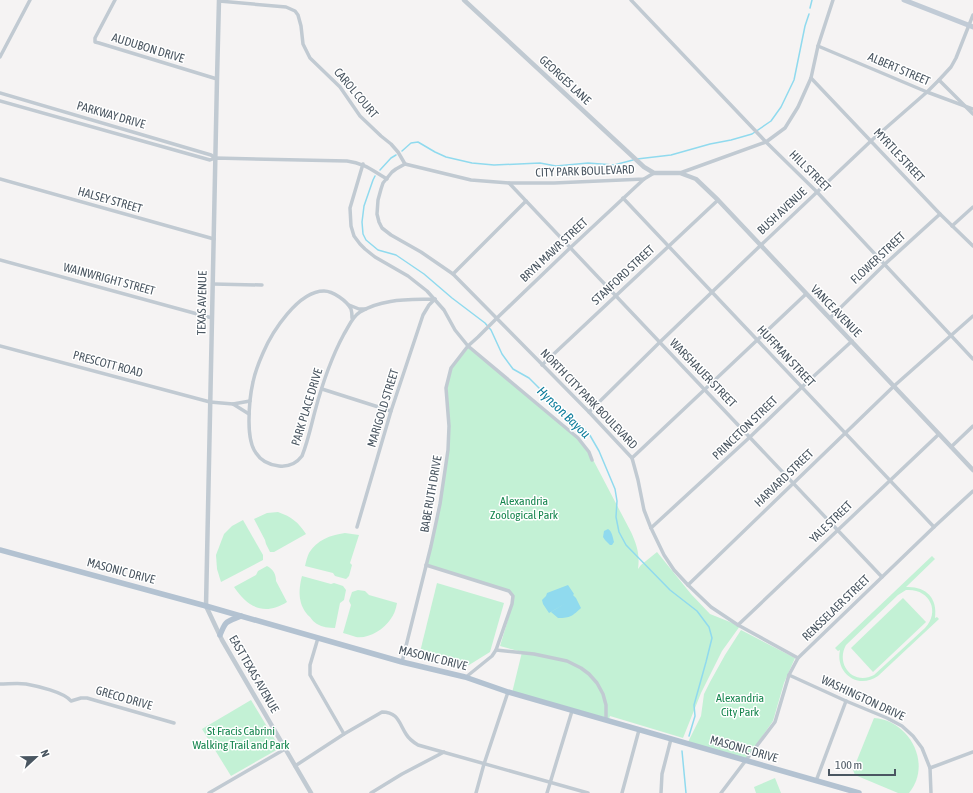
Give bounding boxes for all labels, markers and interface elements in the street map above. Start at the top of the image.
street label: AUDUBON DRIVE [110,30,186,66]
street label: ALBERT STREET [866,50,933,89]
street label: GEORGES LANE [536,53,594,107]
street label: CAROL COURT [331,65,381,121]
street label: PARKWAY DRIVE [75,99,147,131]
street label: MYRTLE STREET [871,125,928,185]
street label: HILL STREET [786,147,834,195]
street label: CITY PARK BOULEVARD [535,162,635,180]
street label: HALSEY STREET [76,184,145,216]
street label: BUSH AVENUE [754,185,810,237]
street label: BRYN MAWR STREET [517,215,591,285]
street label: FLOWER STREET [848,229,909,287]
street label: STANFORD STREET [589,242,658,308]
street label: WAINWRIGHT STREET [62,260,157,298]
street label: TEXAS AVENUE [194,271,210,335]
street label: VANCE AVENUE [808,282,864,340]
street label: HUFFMAN STREET [754,323,818,390]
street label: WARSHAUER STREET [667,336,740,411]
street label: NORTH CITY PARK BOULEVARD [538,346,641,452]
street label: PRESCOTT ROAD [72,348,145,380]
street label: MARIGOLD STREET [364,366,402,449]
street label: PARK PLACE DRIVE [289,367,325,447]
water label: Hynson Bayou [534,383,593,441]
street label: PRINCETON STREET [710,393,781,463]
street label: HARVARD STREET [752,446,817,510]
street label: BABE RUTH DRIVE [417,455,445,533]
park label: Alexandria Zoological Park [490,494,559,522]
street label: YALE STREET [807,498,856,546]
street label: MASONIC DRIVE [85,555,157,587]
street label: RENSSELAER STREET [799,572,873,644]
street label: EAST TEXAS AVENUE [226,633,282,715]
street label: MASONIC DRIVE [397,643,469,673]
street label: WASHINGTON DRIVE [819,673,907,723]
street label: GRECO DRIVE [94,683,154,713]
park label: Alexandria City Park [716,691,764,719]
park label: St Fracis Cabrini Walking Trail and Park [192,724,290,752]
street label: MASONIC DRIVE [708,733,780,765]
north arrow [16,737,56,777]
text: N [38,748,52,759]
scale bar [829,751,895,777]
text: 100 m [835,758,862,772]

